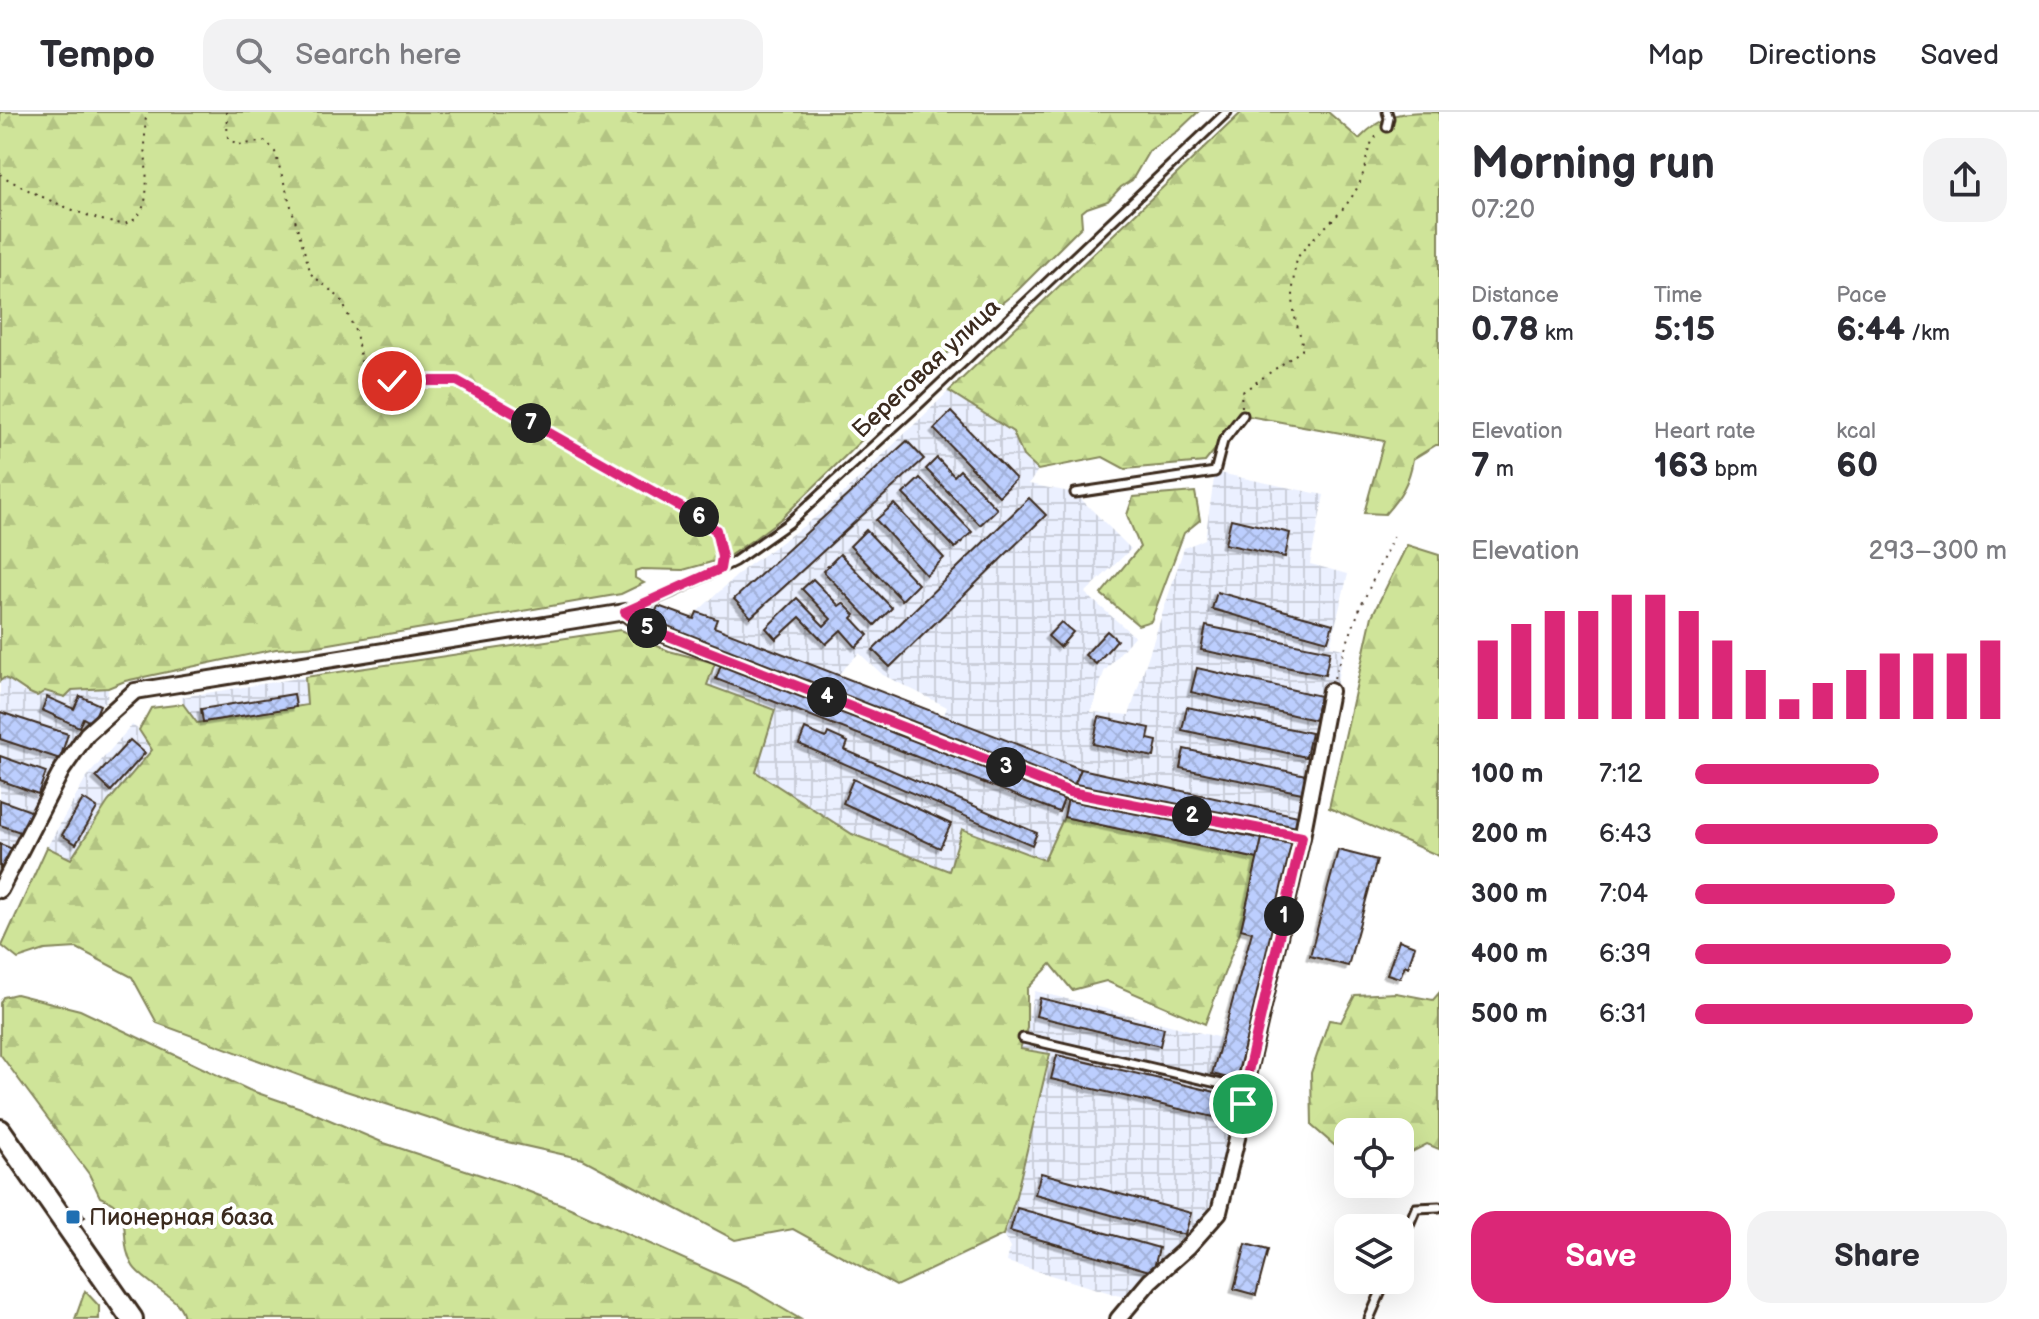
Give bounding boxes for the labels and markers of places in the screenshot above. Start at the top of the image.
pin [358,347,426,415]
pin: 7 [511,403,551,443]
pin: 6 [679,497,719,537]
pin: 5 [627,608,667,648]
pin: 4 [807,677,847,717]
pin: 3 [986,747,1026,787]
pin: 2 [1172,796,1212,836]
pin: 1 [1264,896,1304,936]
pin [1209,1070,1277,1138]
place label: Пионерная база [89,1203,274,1232]
marker: Пионерная база [64,1208,82,1226]

